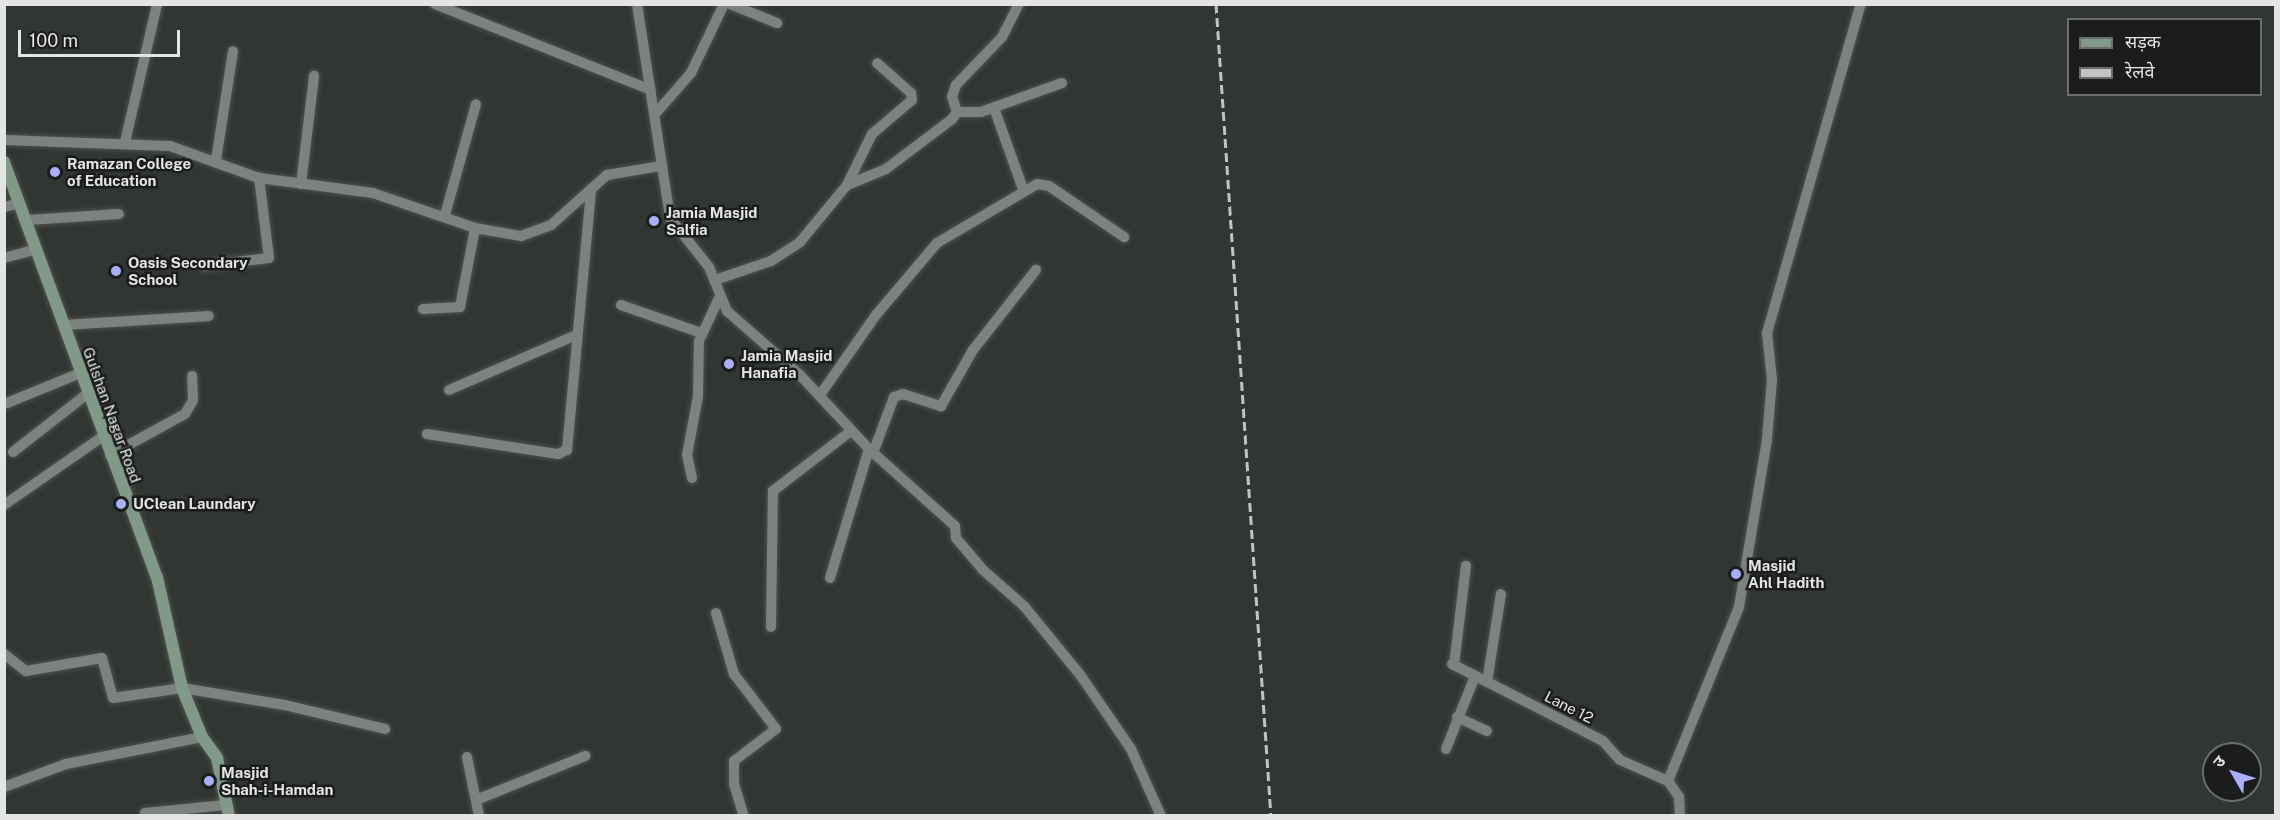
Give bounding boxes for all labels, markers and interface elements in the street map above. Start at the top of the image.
scale bar [21,18,183,56]
legend [2067,18,2262,96]
text: 100 m [29,30,78,51]
text: सड़क [2125,31,2161,52]
text: रेलवे [2125,61,2155,82]
place label: Ramazan College of Education [67,154,191,189]
marker: Ramazan College of Education [48,165,62,179]
place label: Jamia Masjid Salfia [666,203,757,238]
marker: Jamia Masjid Salfia [647,214,661,228]
place label: Oasis Secondary School [128,253,248,288]
marker: Oasis Secondary School [109,264,123,278]
street label: Gulshan Nagar Road [79,345,145,485]
place label: Jamia Masjid Hanafia [741,346,832,381]
marker: Jamia Masjid Hanafia [722,357,736,371]
place label: UClean Laundary [133,495,256,513]
marker: UClean Laundary [114,497,128,511]
place label: Masjid Ahl Hadith [1748,556,1824,591]
marker: Masjid Ahl Hadith [1729,567,1743,581]
street label: Lane 12 [1542,687,1596,727]
north arrow [2202,742,2262,802]
text: उ [2209,752,2230,771]
place label: Masjid Shah-i-Hamdan [221,763,333,798]
marker: Masjid Shah-i-Hamdan [202,774,216,788]

